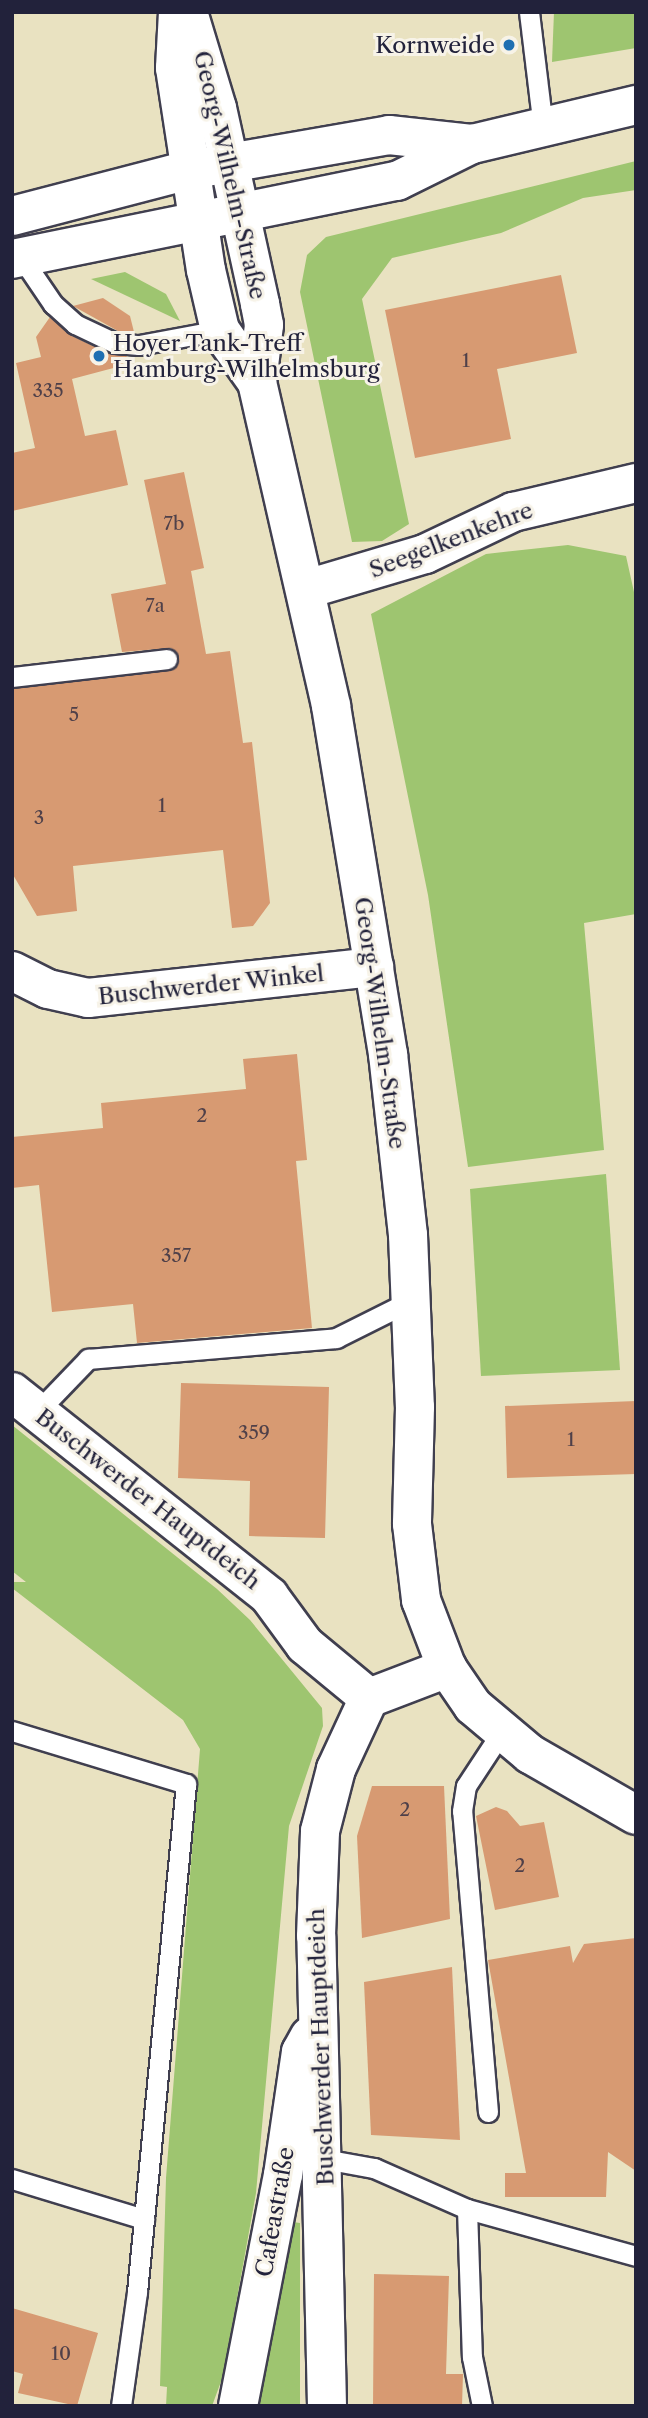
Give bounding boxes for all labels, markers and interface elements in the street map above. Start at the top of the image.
place label: Kornweide [375,31,495,59]
marker: Kornweide [501,37,517,53]
street label: Georg-Wilhelm-Straße [188,48,272,302]
place label: Hoyer Tank-Treff Hamburg-Wilhelmsburg [113,329,380,383]
marker: Hoyer Tank-Treff Hamburg-Wilhelmsburg [91,348,107,364]
house number: 1 [462,350,470,372]
house number: 335 [32,380,64,402]
street label: Seegelkenkehre [365,496,537,584]
house number: 7b [164,513,184,535]
house number: 7a [145,595,165,617]
house number: 5 [69,704,79,726]
house number: 1 [158,795,166,817]
house number: 3 [34,807,44,829]
street label: Georg-Wilhelm-Straße [349,895,411,1151]
street label: Buschwerder Winkel [96,959,326,1011]
house number: 2 [197,1105,207,1127]
house number: 357 [161,1245,191,1267]
street label: Buschwerder Hauptdeich [30,1403,266,1595]
house number: 359 [238,1422,270,1444]
house number: 1 [567,1429,575,1451]
house number: 2 [400,1799,410,1821]
house number: 2 [515,1855,525,1877]
street label: Buschwerder Hauptdeich [302,1908,340,2186]
street label: Cafeastraße [250,2145,300,2279]
house number: 10 [51,2343,71,2365]

